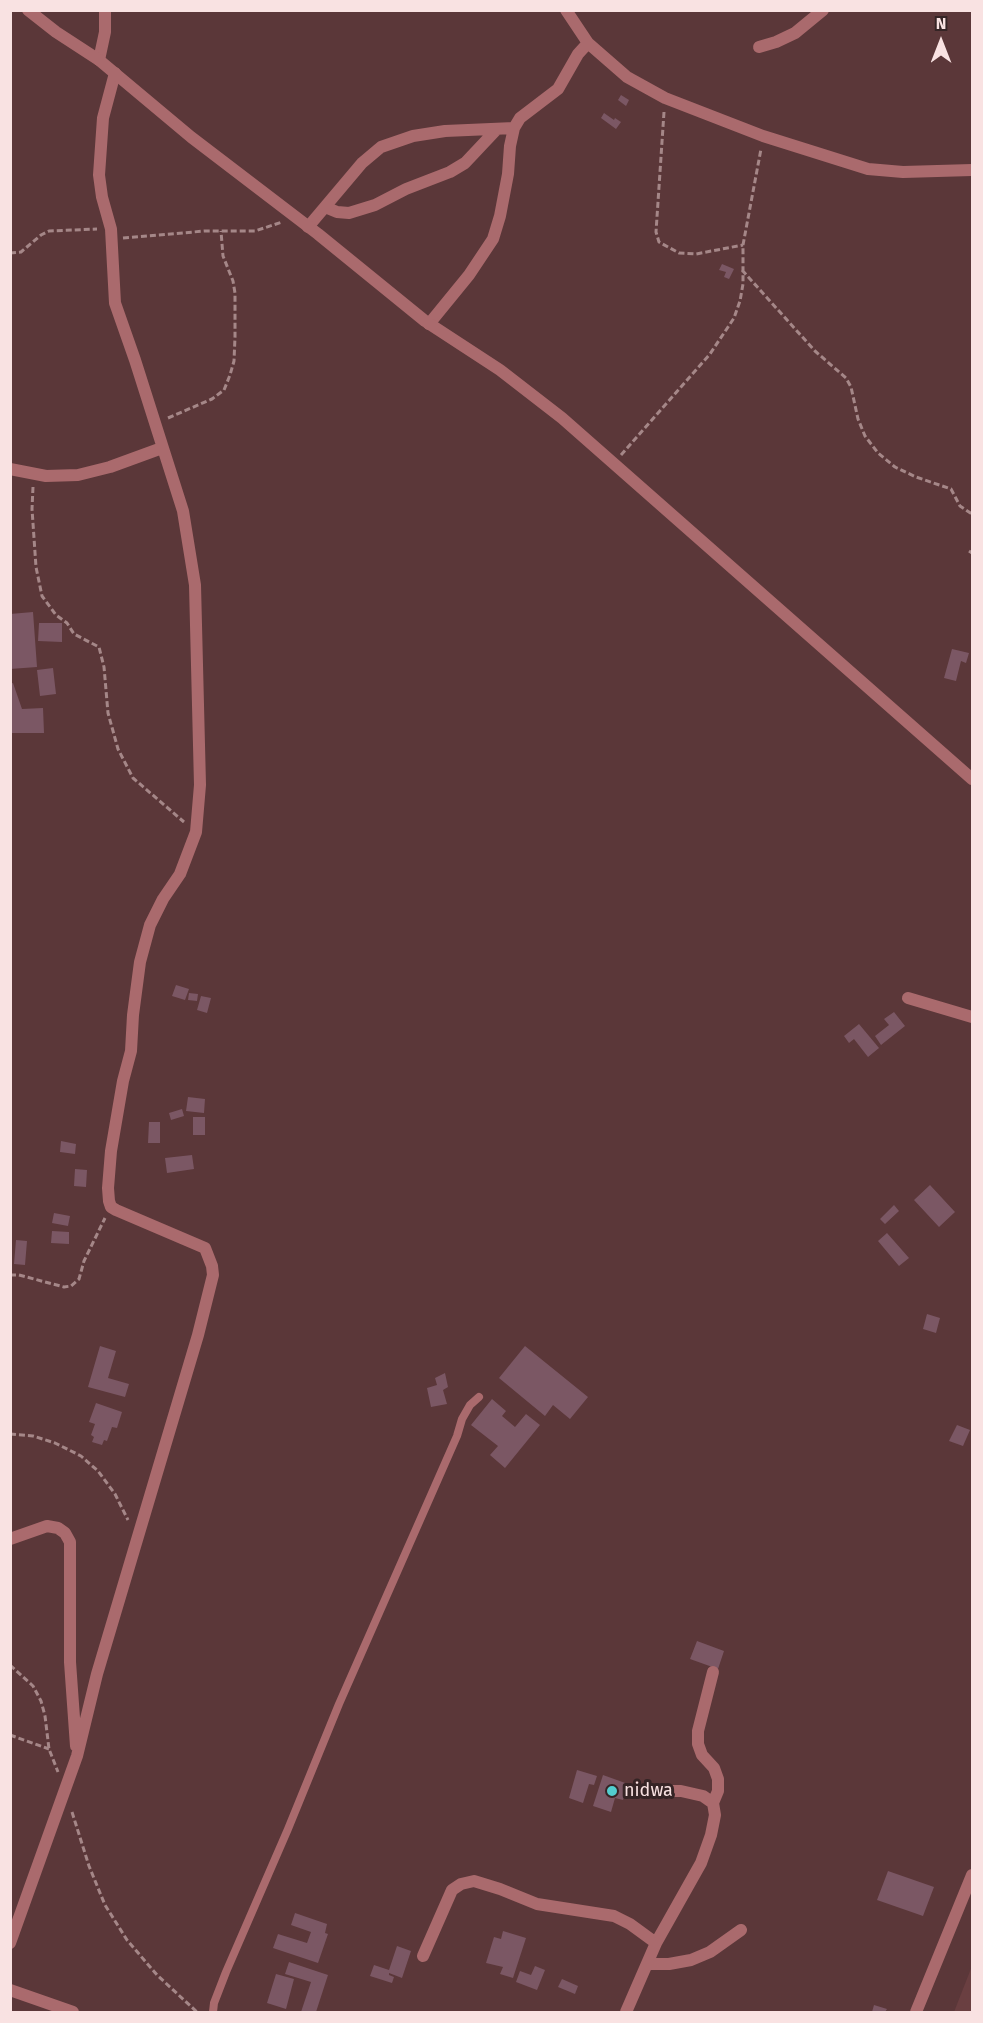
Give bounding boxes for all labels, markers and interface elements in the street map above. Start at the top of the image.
north arrow [911,12,971,72]
text: N [936,14,946,33]
place label: nidwa [624,1780,673,1802]
marker: nidwa [605,1784,619,1798]

